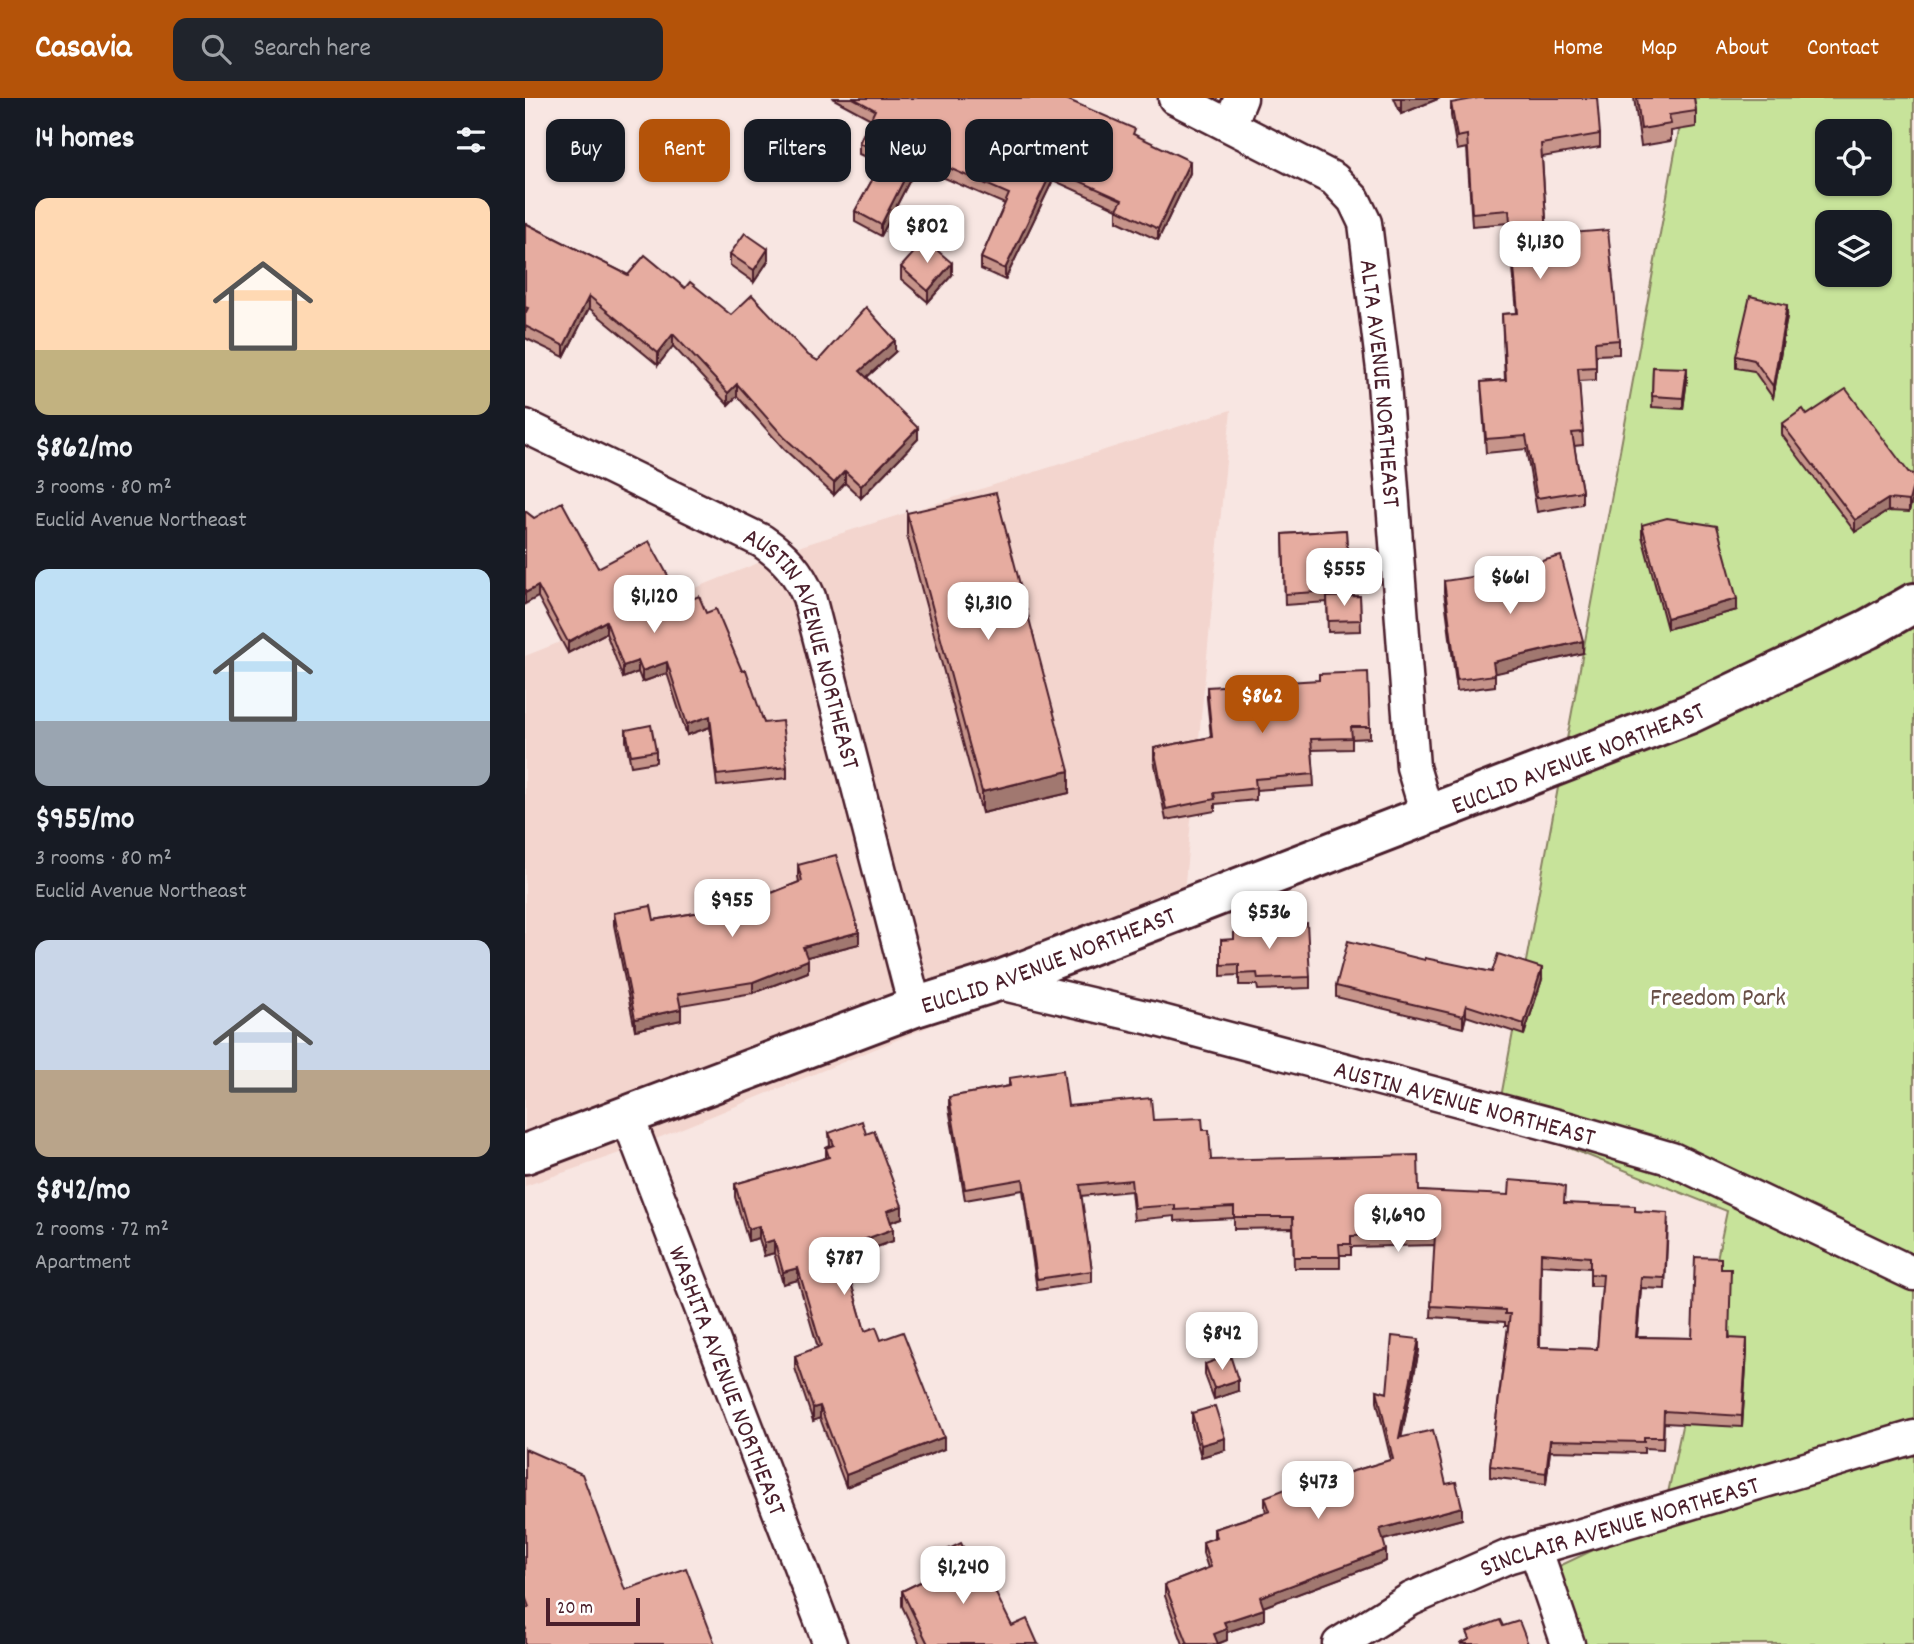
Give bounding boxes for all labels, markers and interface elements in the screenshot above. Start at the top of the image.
search box [173,18,663,81]
text: Casavia [35,26,131,73]
icon: search [197,30,235,68]
text: Search here [253,31,371,68]
text: Home [1553,32,1603,66]
text: Map [1641,32,1677,66]
text: About [1715,32,1769,66]
text: Contact [1807,32,1879,66]
text: 14 homes [35,119,134,162]
chip: Buy [546,119,625,182]
chip: Rent [639,119,730,182]
chip: Filters [744,119,851,182]
chip: New [865,119,951,182]
chip: Apartment [965,119,1113,182]
map controls [1815,119,1892,287]
button: locate [1815,119,1892,196]
icon: filters [452,121,490,159]
pin: $802 [886,206,968,265]
button: layers [1815,210,1892,287]
text: $802 [905,211,949,244]
pin: $1,130 [1483,222,1597,281]
text: $1,130 [1516,227,1564,260]
icon: home [200,243,326,369]
street label: ALTA AVENUE NORTHEAST [1348,257,1408,509]
text: $862/mo [35,429,133,472]
text: 3 rooms · 80 m² [35,472,172,505]
text: Euclid Avenue Northeast [35,505,247,538]
street label: AUSTIN AVENUE NORTHEAST [736,520,868,774]
pin: $555 [1303,548,1385,608]
text: $555 [1322,554,1366,587]
pin: $661 [1469,556,1551,616]
text: $661 [1490,562,1530,595]
pin: $1,120 [597,575,711,635]
text: $1,120 [630,581,678,614]
pin: $1,310 [931,582,1045,642]
text: $1,310 [964,588,1012,621]
icon: home [200,614,326,740]
pin: $862 [1221,676,1303,735]
text: $862 [1241,681,1283,714]
street label: EUCLID AVENUE NORTHEAST [1447,694,1713,826]
text: $955/mo [35,800,134,843]
text: 3 rooms · 80 m² [35,843,172,876]
text: Euclid Avenue Northeast [35,876,247,909]
pin: $955 [691,880,773,939]
text: $955 [710,885,754,918]
pin: $536 [1228,892,1310,951]
text: $536 [1247,897,1291,930]
street label: EUCLID AVENUE NORTHEAST [917,899,1183,1026]
park label: Freedom Park [1650,981,1786,1018]
icon: home [200,985,326,1111]
street label: AUSTIN AVENUE NORTHEAST [1329,1053,1600,1158]
text: $842/mo [35,1171,130,1214]
pin: $1,690 [1341,1194,1455,1254]
text: $1,690 [1370,1200,1426,1233]
text: 2 rooms · 72 m² [35,1214,169,1247]
pin: $787 [803,1238,885,1297]
street label: WASHITA AVENUE NORTHEAST [657,1241,794,1522]
text: $787 [825,1243,863,1276]
text: Apartment [35,1247,131,1280]
pin: $842 [1181,1312,1263,1372]
text: $842 [1202,1318,1242,1351]
pin: $473 [1277,1462,1359,1521]
text: $473 [1298,1467,1338,1500]
street label: SINCLAIR AVENUE NORTHEAST [1474,1468,1765,1589]
pin: $1,240 [906,1546,1020,1606]
text: $1,240 [936,1552,990,1585]
scale bar [546,1595,641,1627]
text: 20 m [557,1596,593,1623]

